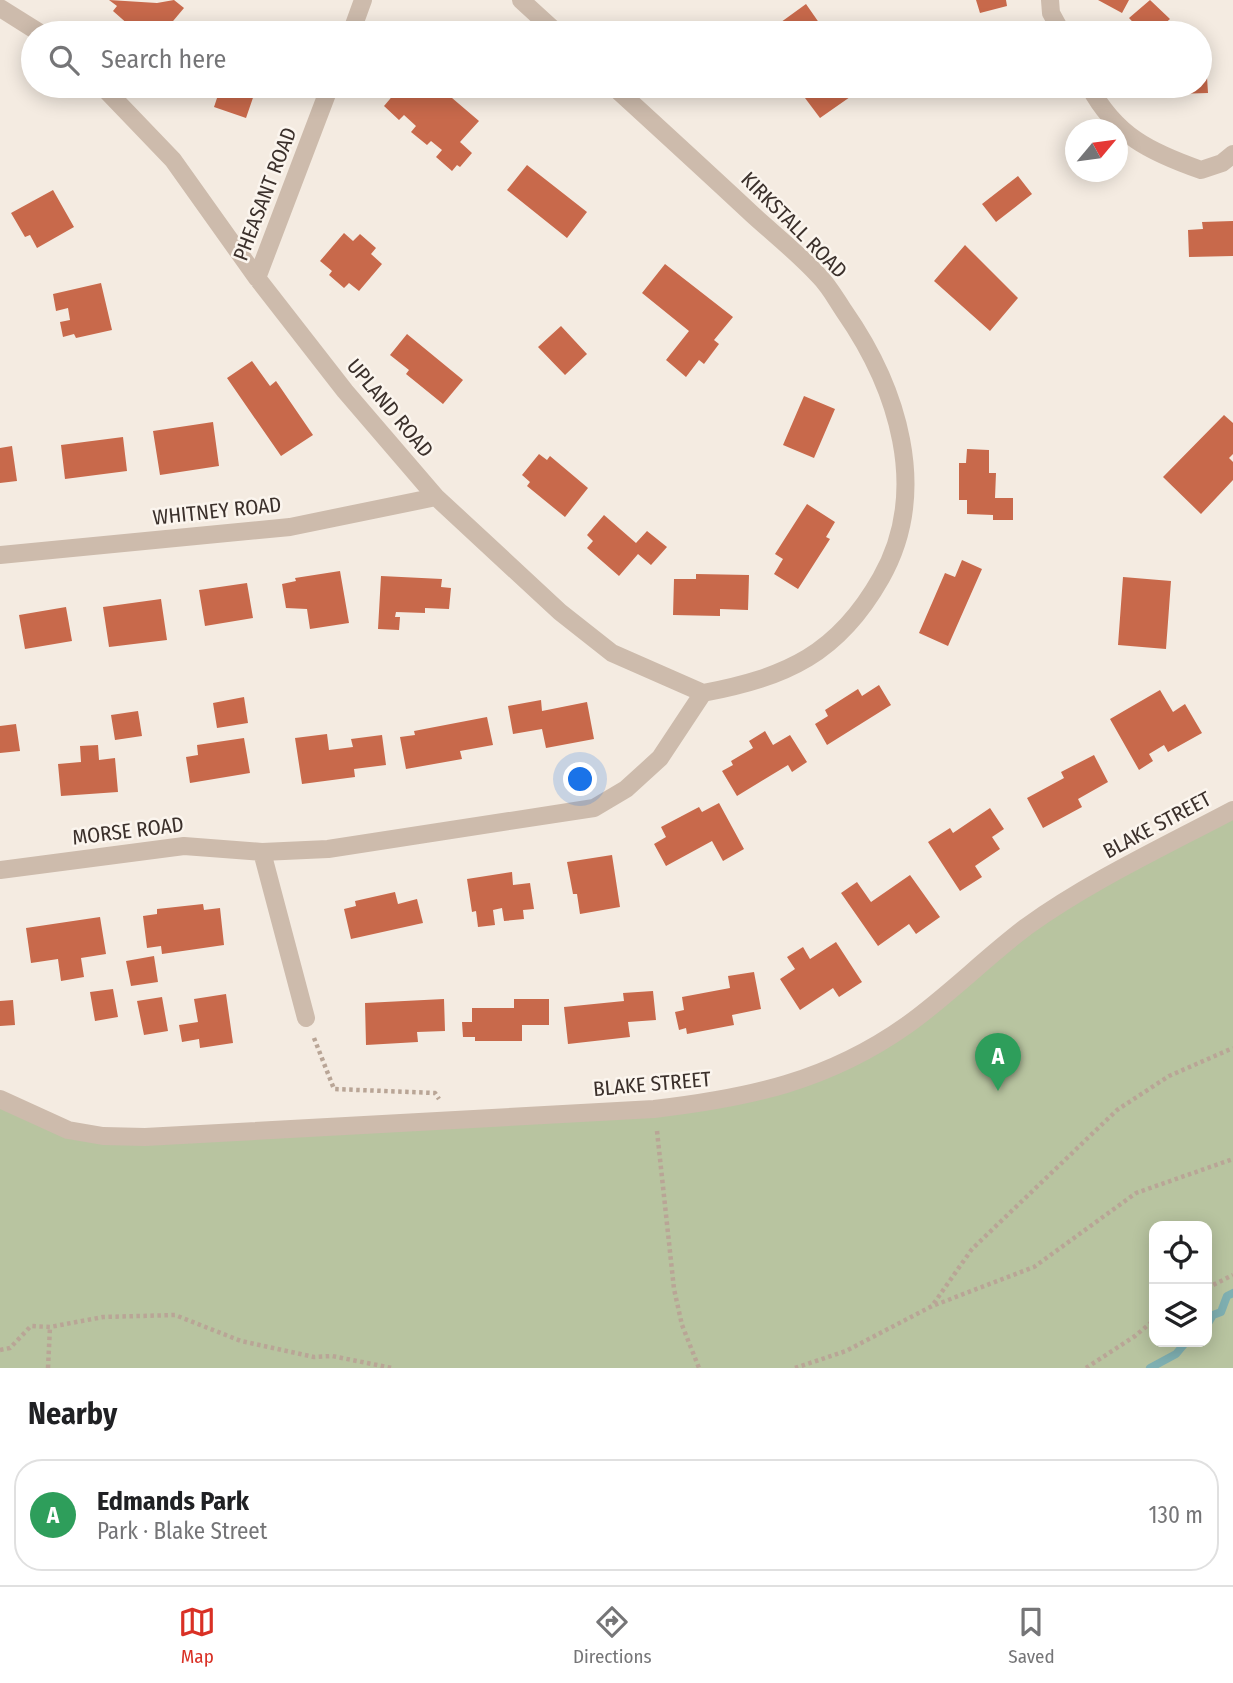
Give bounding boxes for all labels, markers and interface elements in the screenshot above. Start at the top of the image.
search box [21,21,1212,98]
icon: search [45,41,83,79]
text: Search here [101,44,226,75]
north arrow [1065,119,1128,182]
street label: PHEASANT ROAD [228,124,302,264]
street label: KIRKSTALL ROAD [735,166,853,284]
street label: UPLAND ROAD [341,353,439,463]
street label: WHITNEY ROAD [151,491,283,531]
your location [563,762,597,796]
street label: BLAKE STREET [1099,786,1216,864]
street label: MORSE ROAD [71,811,185,851]
pin: A [975,1033,1021,1091]
street label: BLAKE STREET [592,1066,712,1102]
map controls [1149,1221,1212,1347]
button: locate [1149,1221,1212,1284]
button: layers [1149,1284,1212,1347]
text: Nearby [28,1396,117,1432]
text: Edmands Park [97,1486,249,1517]
text: A [47,1501,59,1529]
text: 130 m [1149,1501,1203,1529]
text: Park · Blake Street [97,1517,267,1545]
tab: Map [178,1603,216,1668]
tab: Directions [573,1603,652,1668]
tab: Saved [1008,1603,1055,1668]

